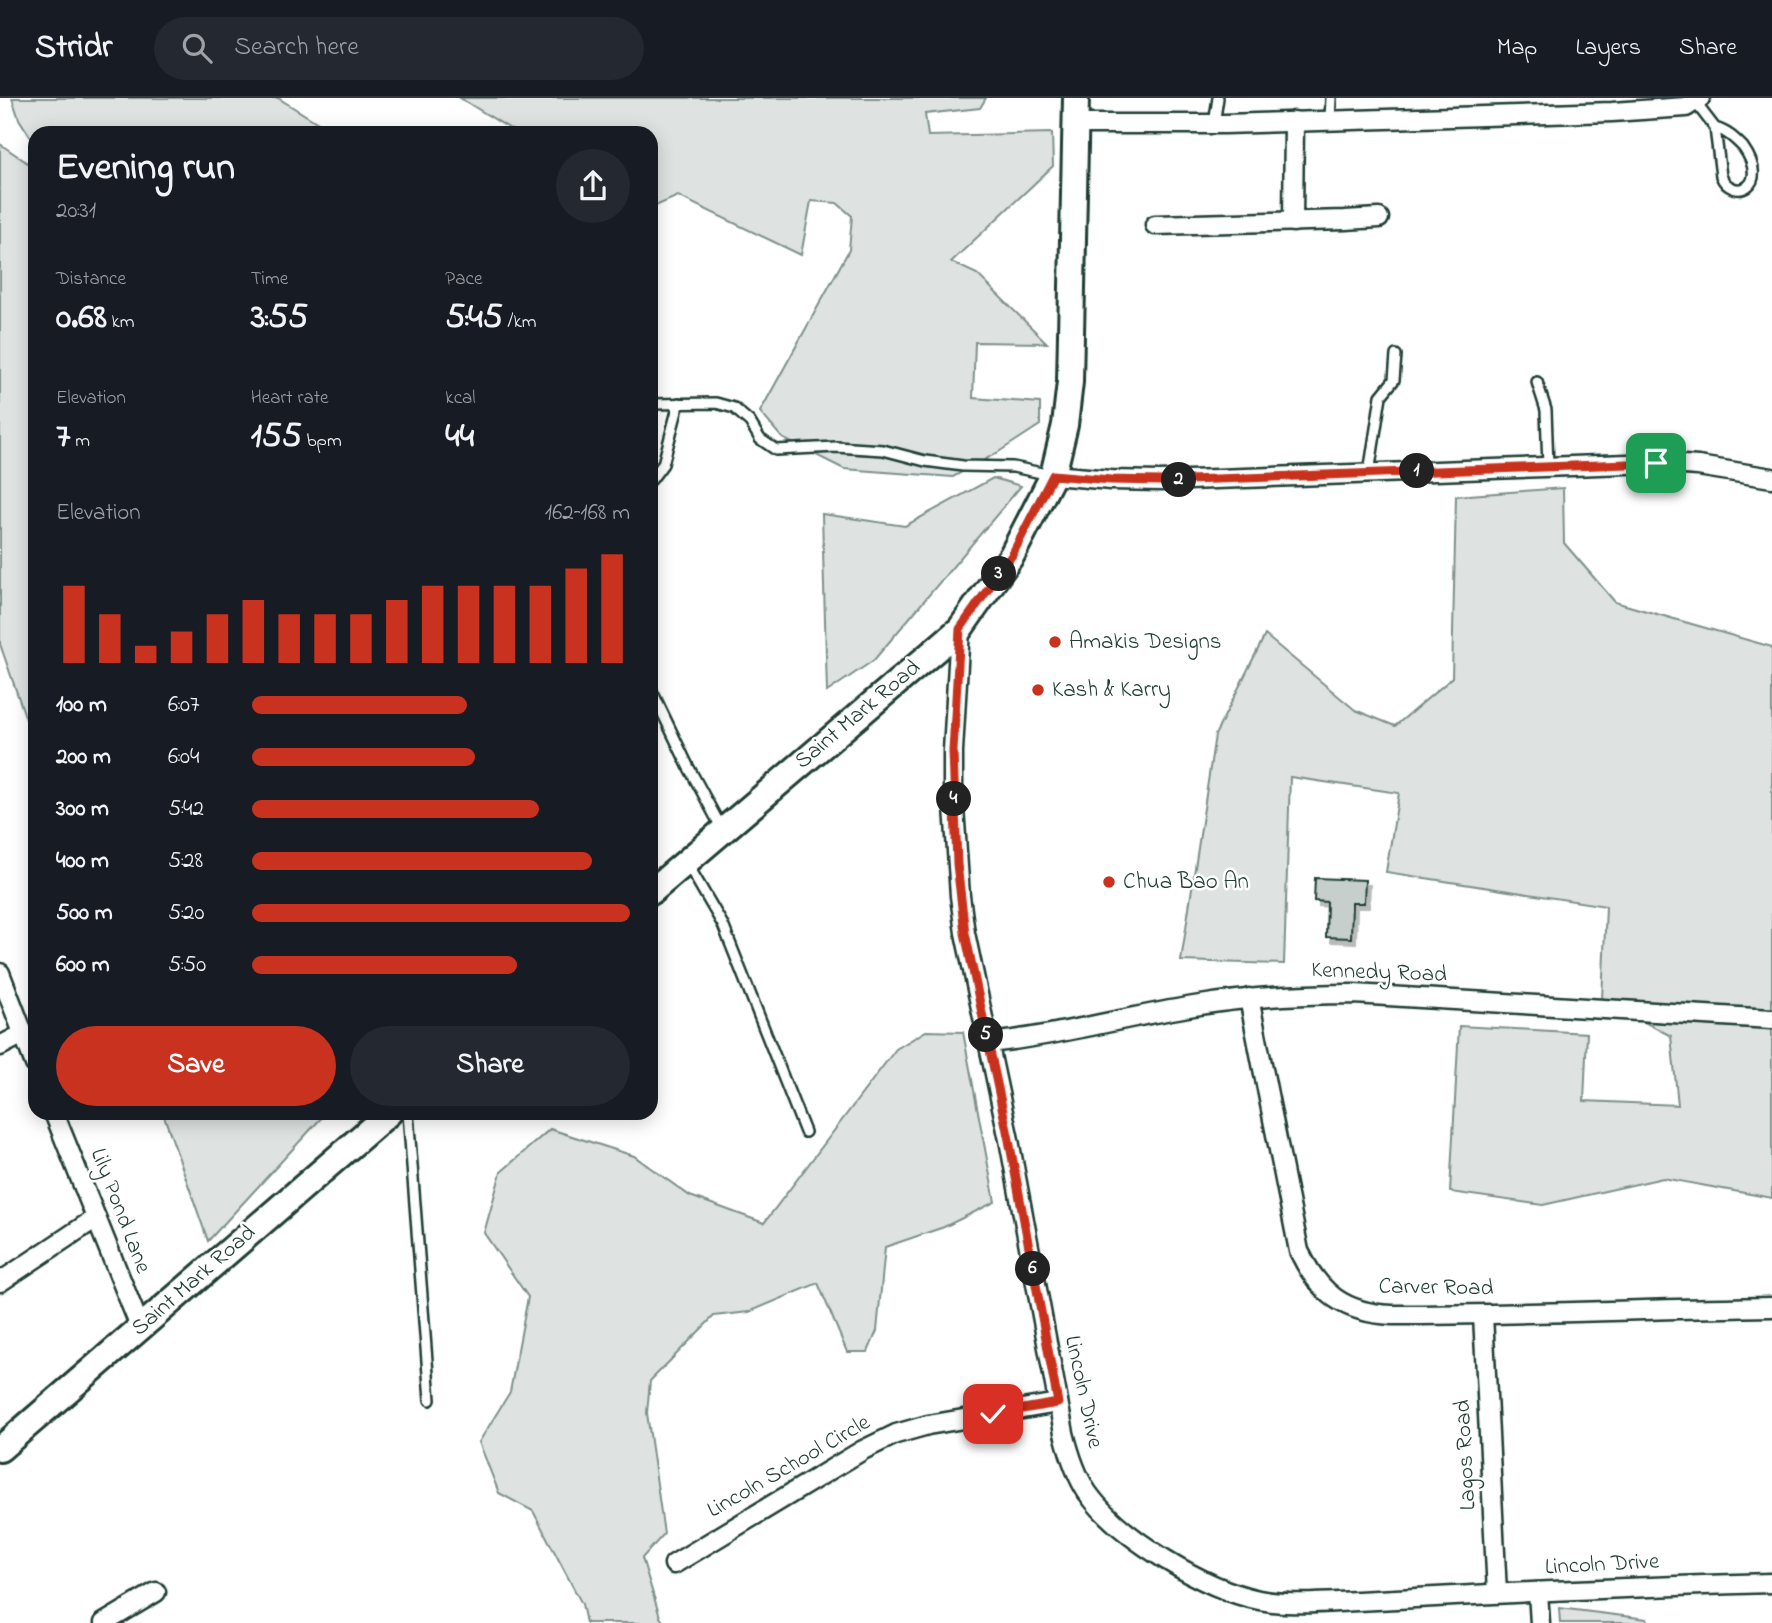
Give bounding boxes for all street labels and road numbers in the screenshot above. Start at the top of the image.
street label: Saint Mark Road [788,652,928,778]
street label: Kennedy Road [1310,954,1448,994]
street label: Lily Pond Lane [79,1144,159,1280]
street label: Saint Mark Road [124,1217,264,1344]
street label: Carver Road [1378,1270,1494,1306]
street label: Lincoln Drive [1055,1333,1111,1452]
street label: Lagos Road [1447,1399,1486,1511]
street label: Lincoln School Circle [701,1407,877,1527]
street label: Lincoln Drive [1544,1545,1661,1584]

